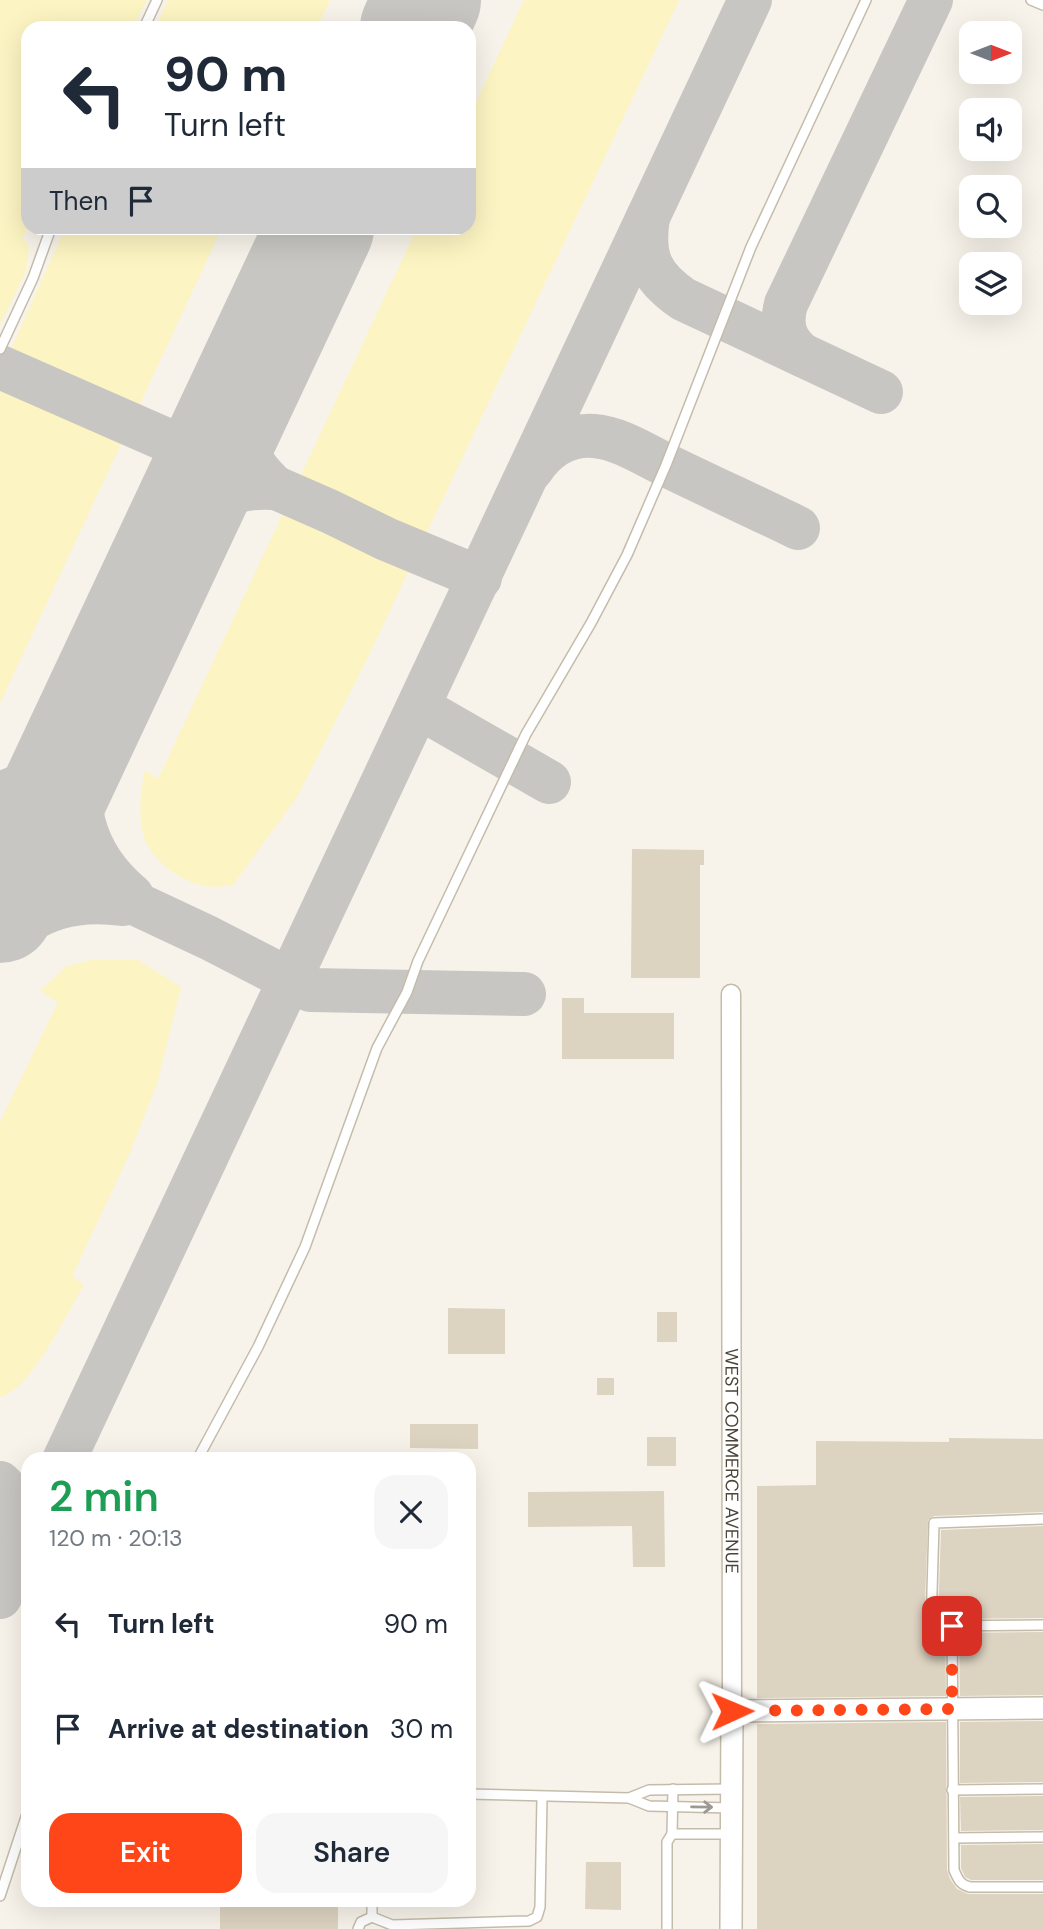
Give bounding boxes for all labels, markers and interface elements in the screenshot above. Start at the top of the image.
north arrow [959,21,1022,84]
map controls [959,21,1022,315]
text: 90 m [164,42,287,106]
icon: left [49,49,140,140]
button: sound [959,98,1022,161]
text: Turn left [164,104,286,146]
button: search [959,175,1022,238]
icon: arrive [122,182,160,220]
text: Then [49,184,108,218]
button: layers [959,252,1022,315]
street label: WEST COMMERCE AVENUE [719,1348,744,1574]
text: 2 min [49,1469,159,1524]
button: close [374,1475,448,1549]
text: 120 m · 20:13 [49,1523,183,1553]
pin [922,1596,982,1656]
icon: left [49,1605,87,1643]
text: Turn left [108,1607,215,1641]
text: 90 m [384,1607,448,1641]
icon: arrive [933,1607,971,1645]
position arrow [695,1674,769,1748]
icon: arrive [49,1710,87,1748]
text: Arrive at destination [108,1712,369,1746]
text: 30 m [390,1712,453,1746]
one-way arrow [690,1801,713,1814]
button: Exit [49,1813,242,1893]
button: Share [256,1813,448,1893]

